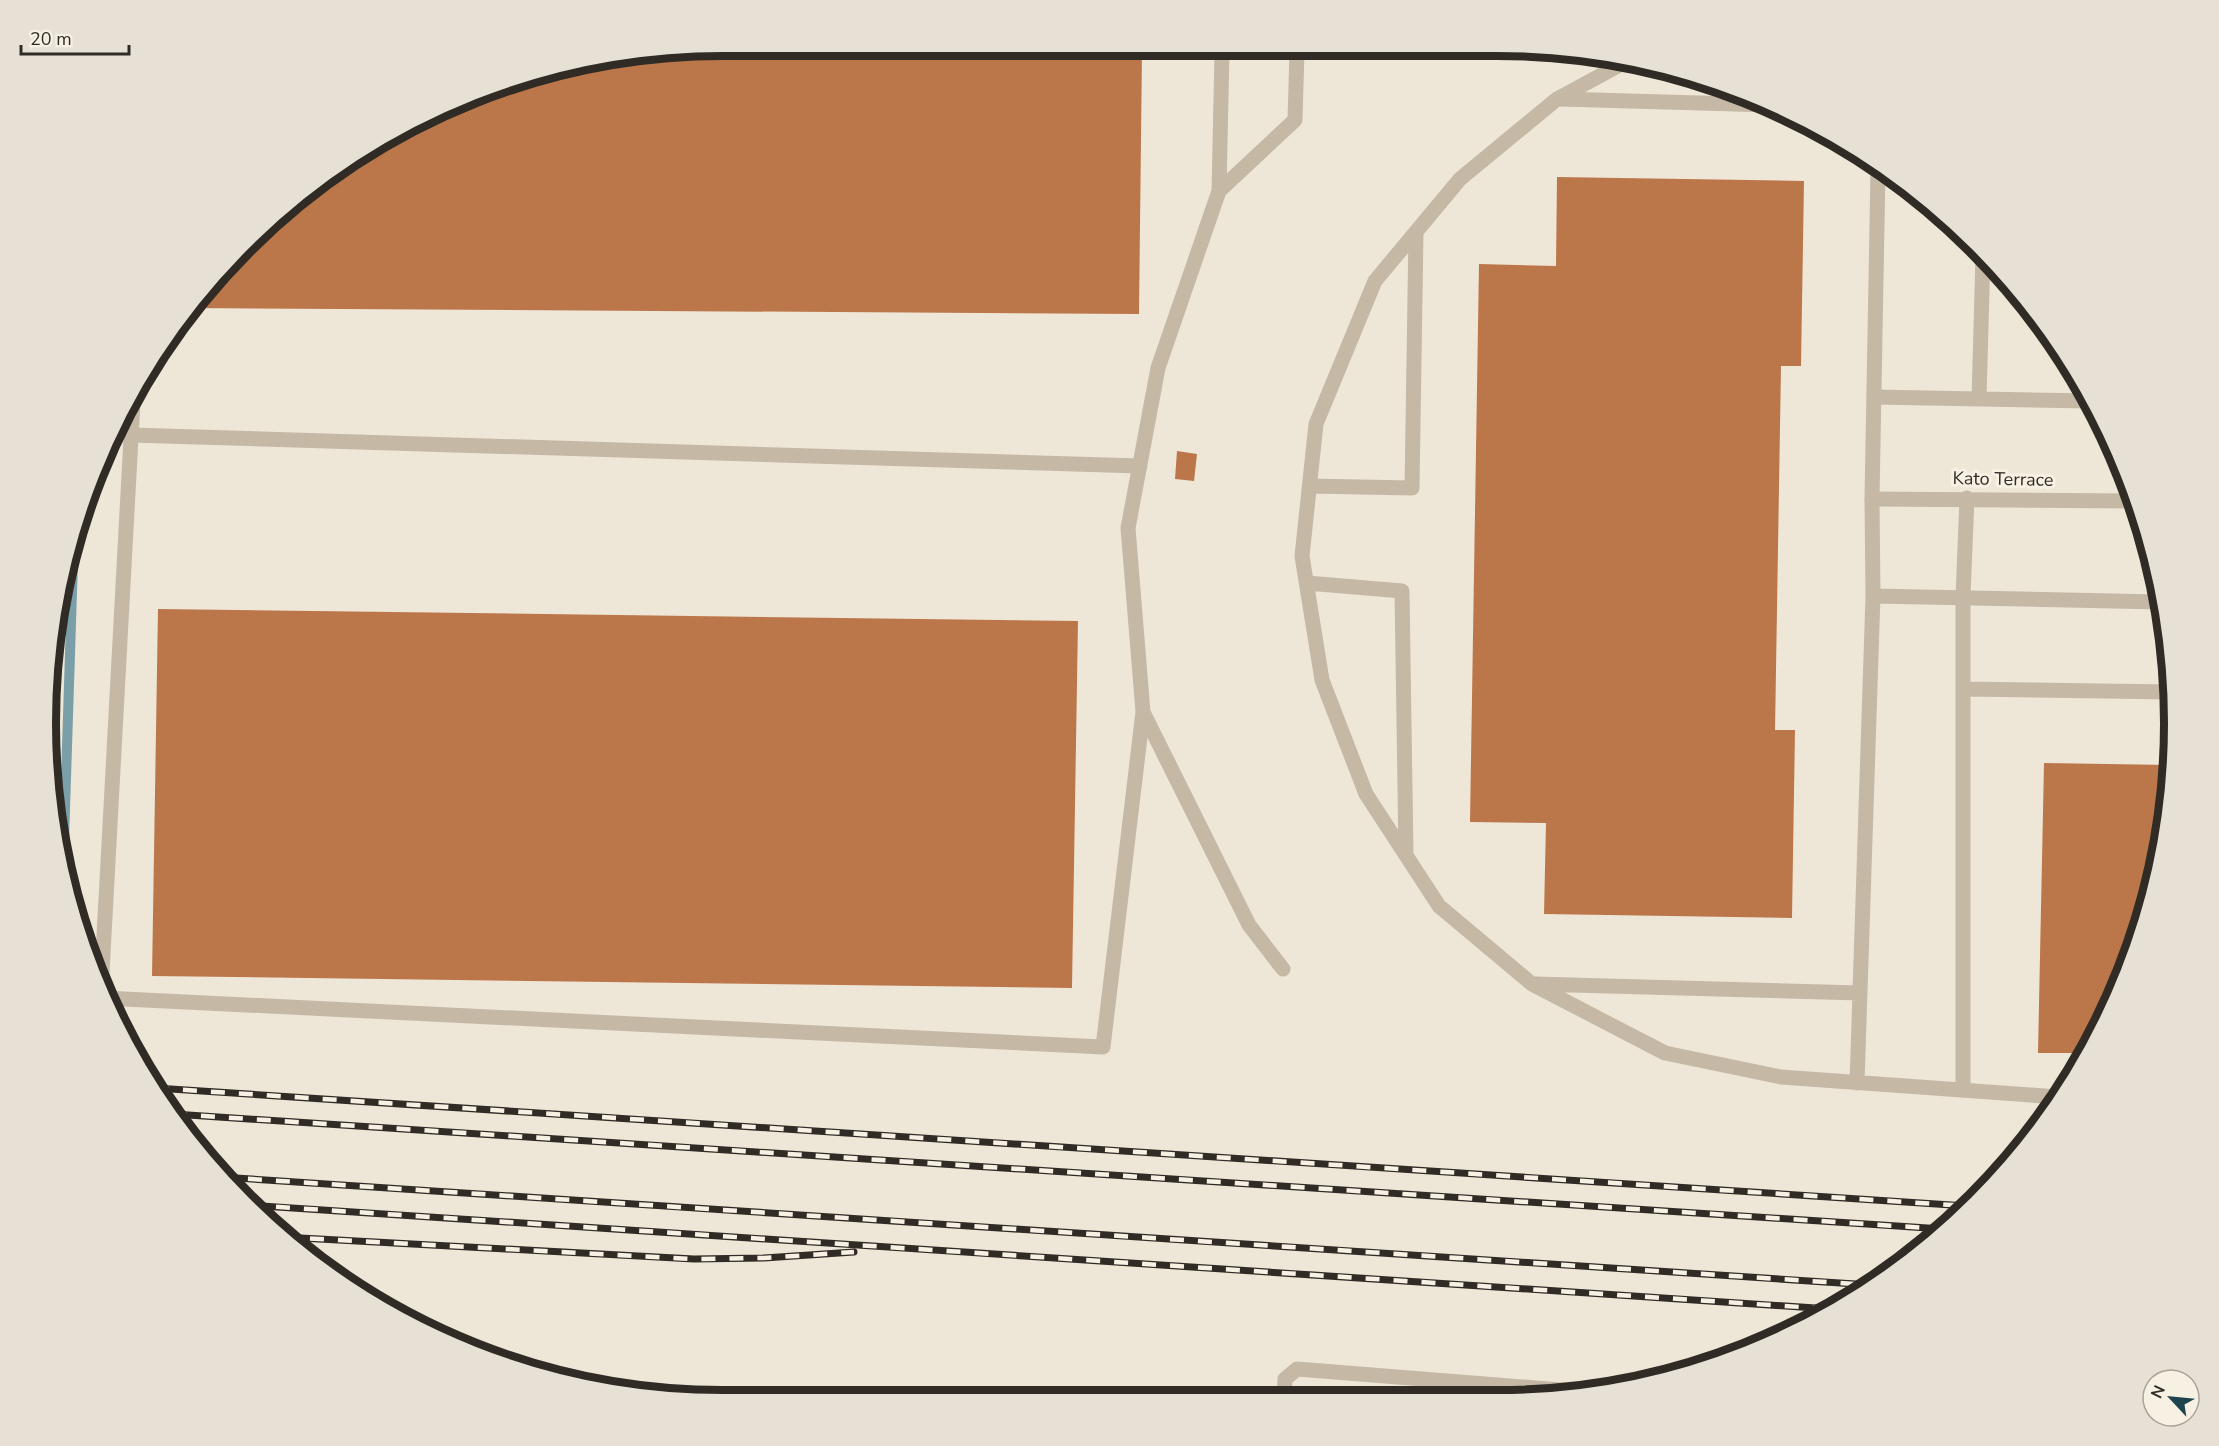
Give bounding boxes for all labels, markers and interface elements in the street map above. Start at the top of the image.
scale bar [21,18,129,56]
text: 20 m [30,27,72,51]
street label: Kato Terrace [1952,466,2054,492]
north arrow [2141,1368,2201,1428]
text: N [2146,1382,2171,1402]

